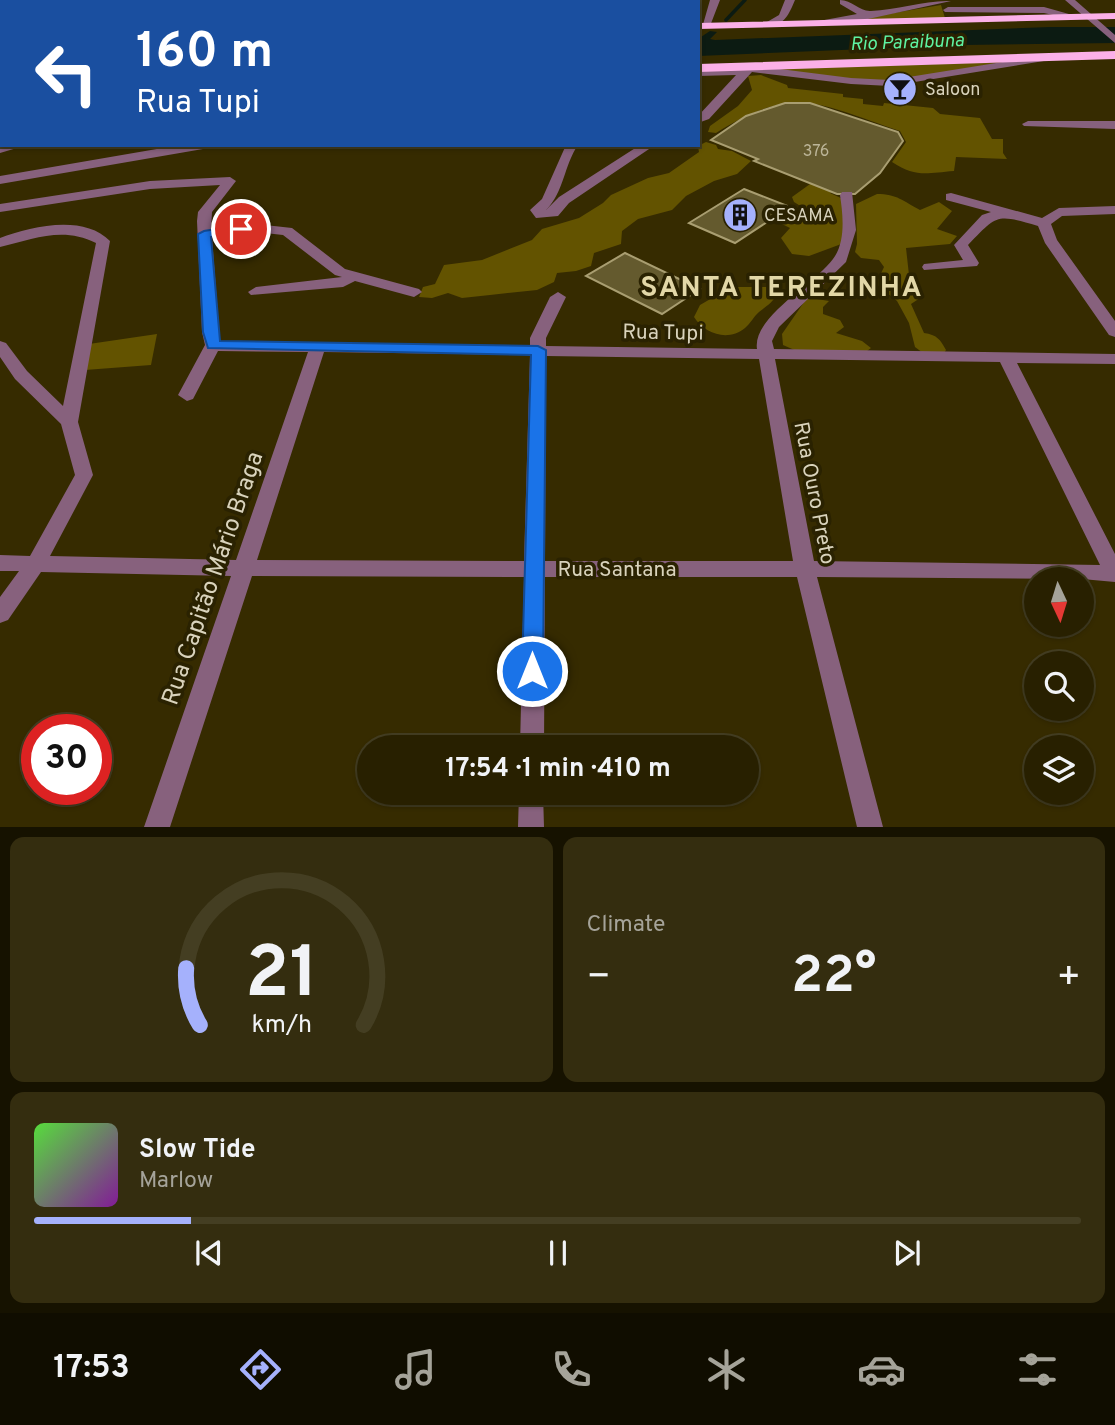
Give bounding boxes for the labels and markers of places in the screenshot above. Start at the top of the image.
bar icon: Saloon [881,70,919,108]
place label: Saloon [925,79,980,102]
building icon: CESAMA [721,196,759,234]
pin [211,199,271,259]
place label: CESAMA [764,205,835,228]

